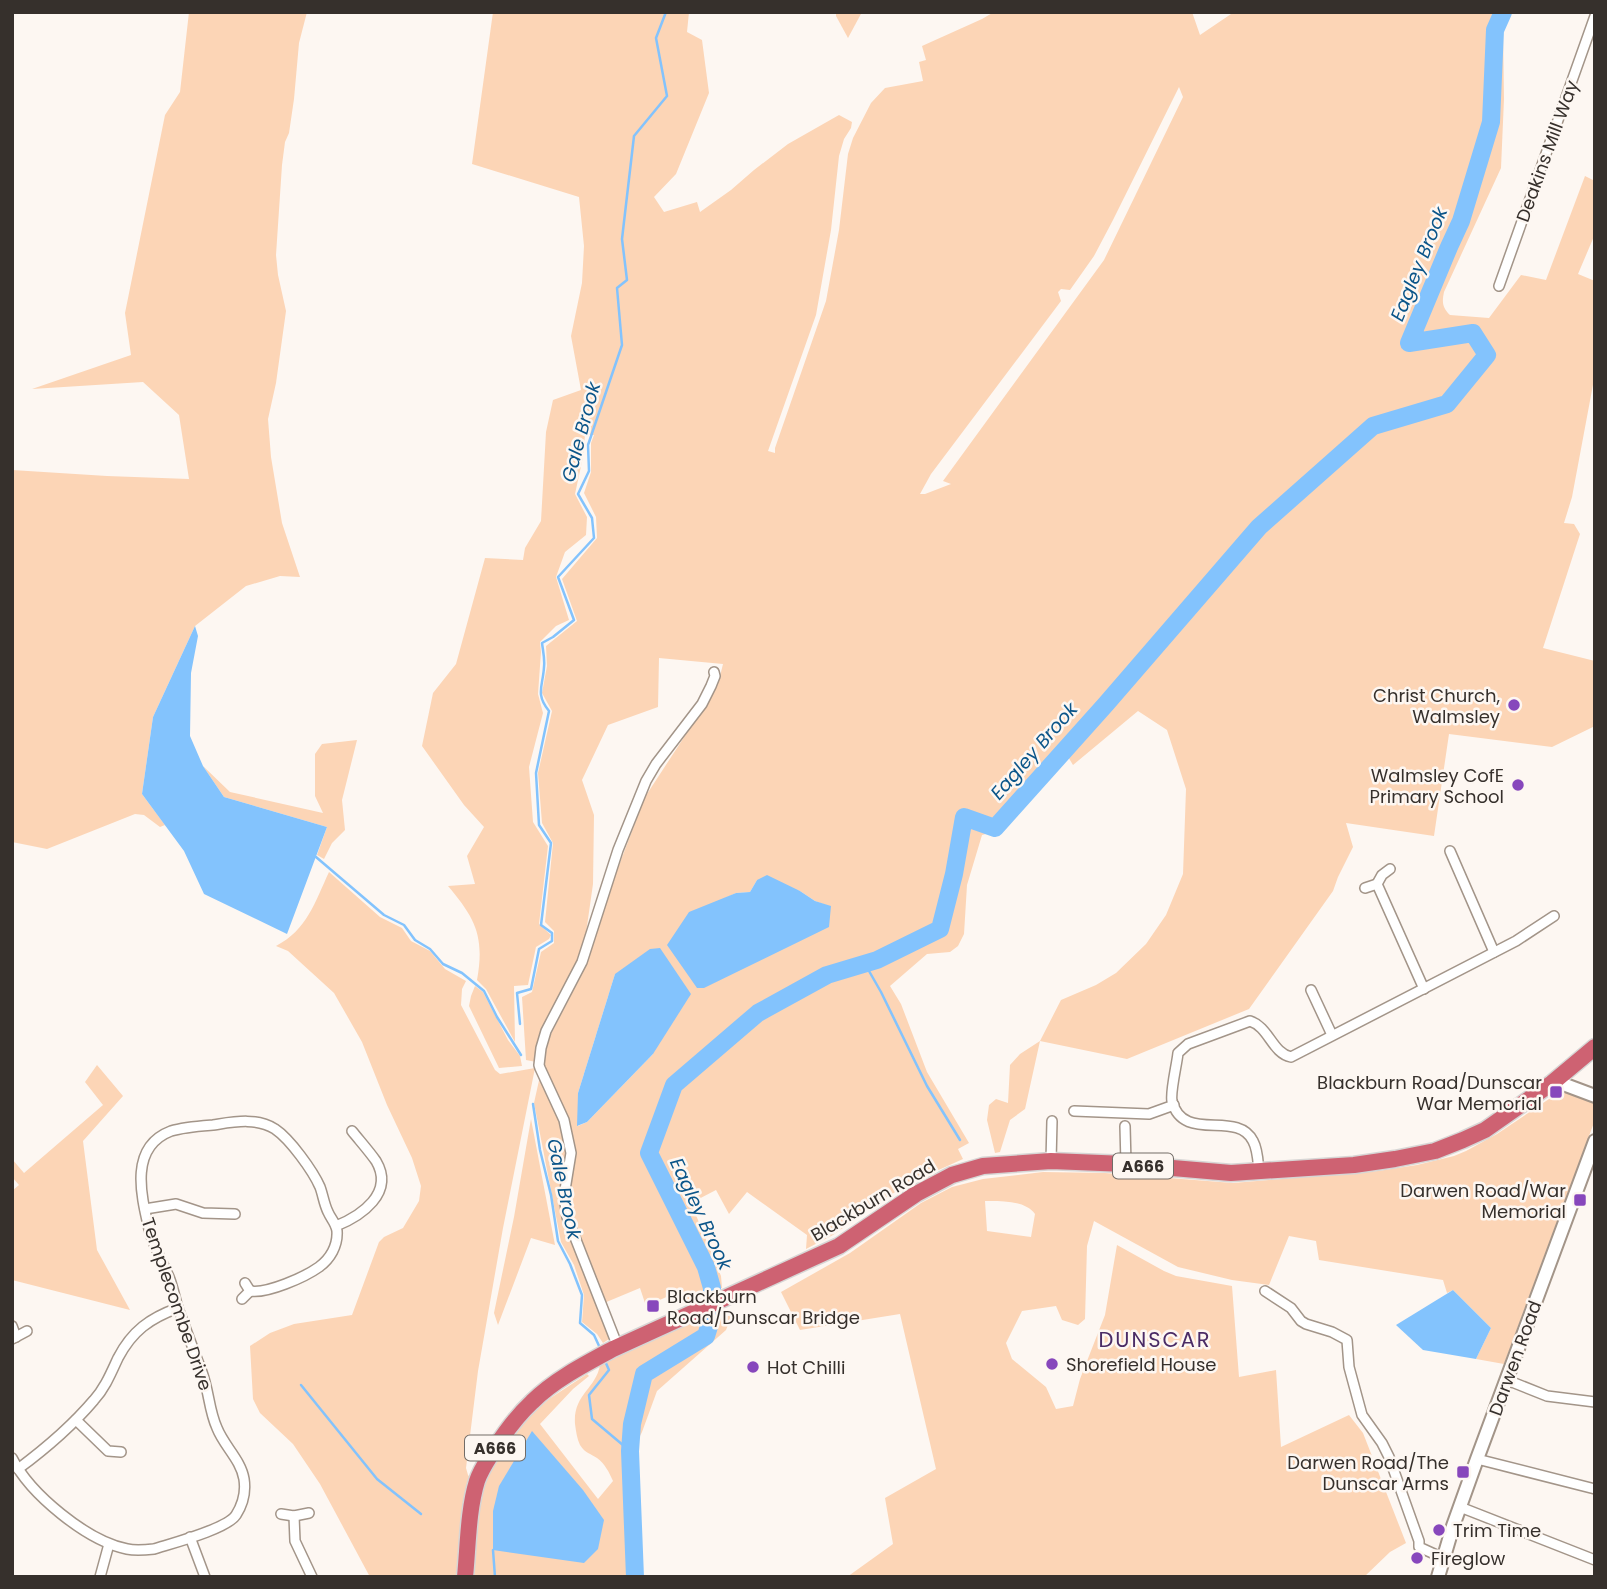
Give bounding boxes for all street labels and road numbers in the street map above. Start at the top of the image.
street label: Deakins Mill Way [1510,77,1584,225]
street label: Blackburn Road [806,1153,940,1247]
road number: A666 [1113,1154,1173,1178]
street label: Templecombe Drive [136,1214,218,1394]
street label: Darwen Road [1483,1297,1547,1419]
road number: A666 [465,1436,525,1460]

